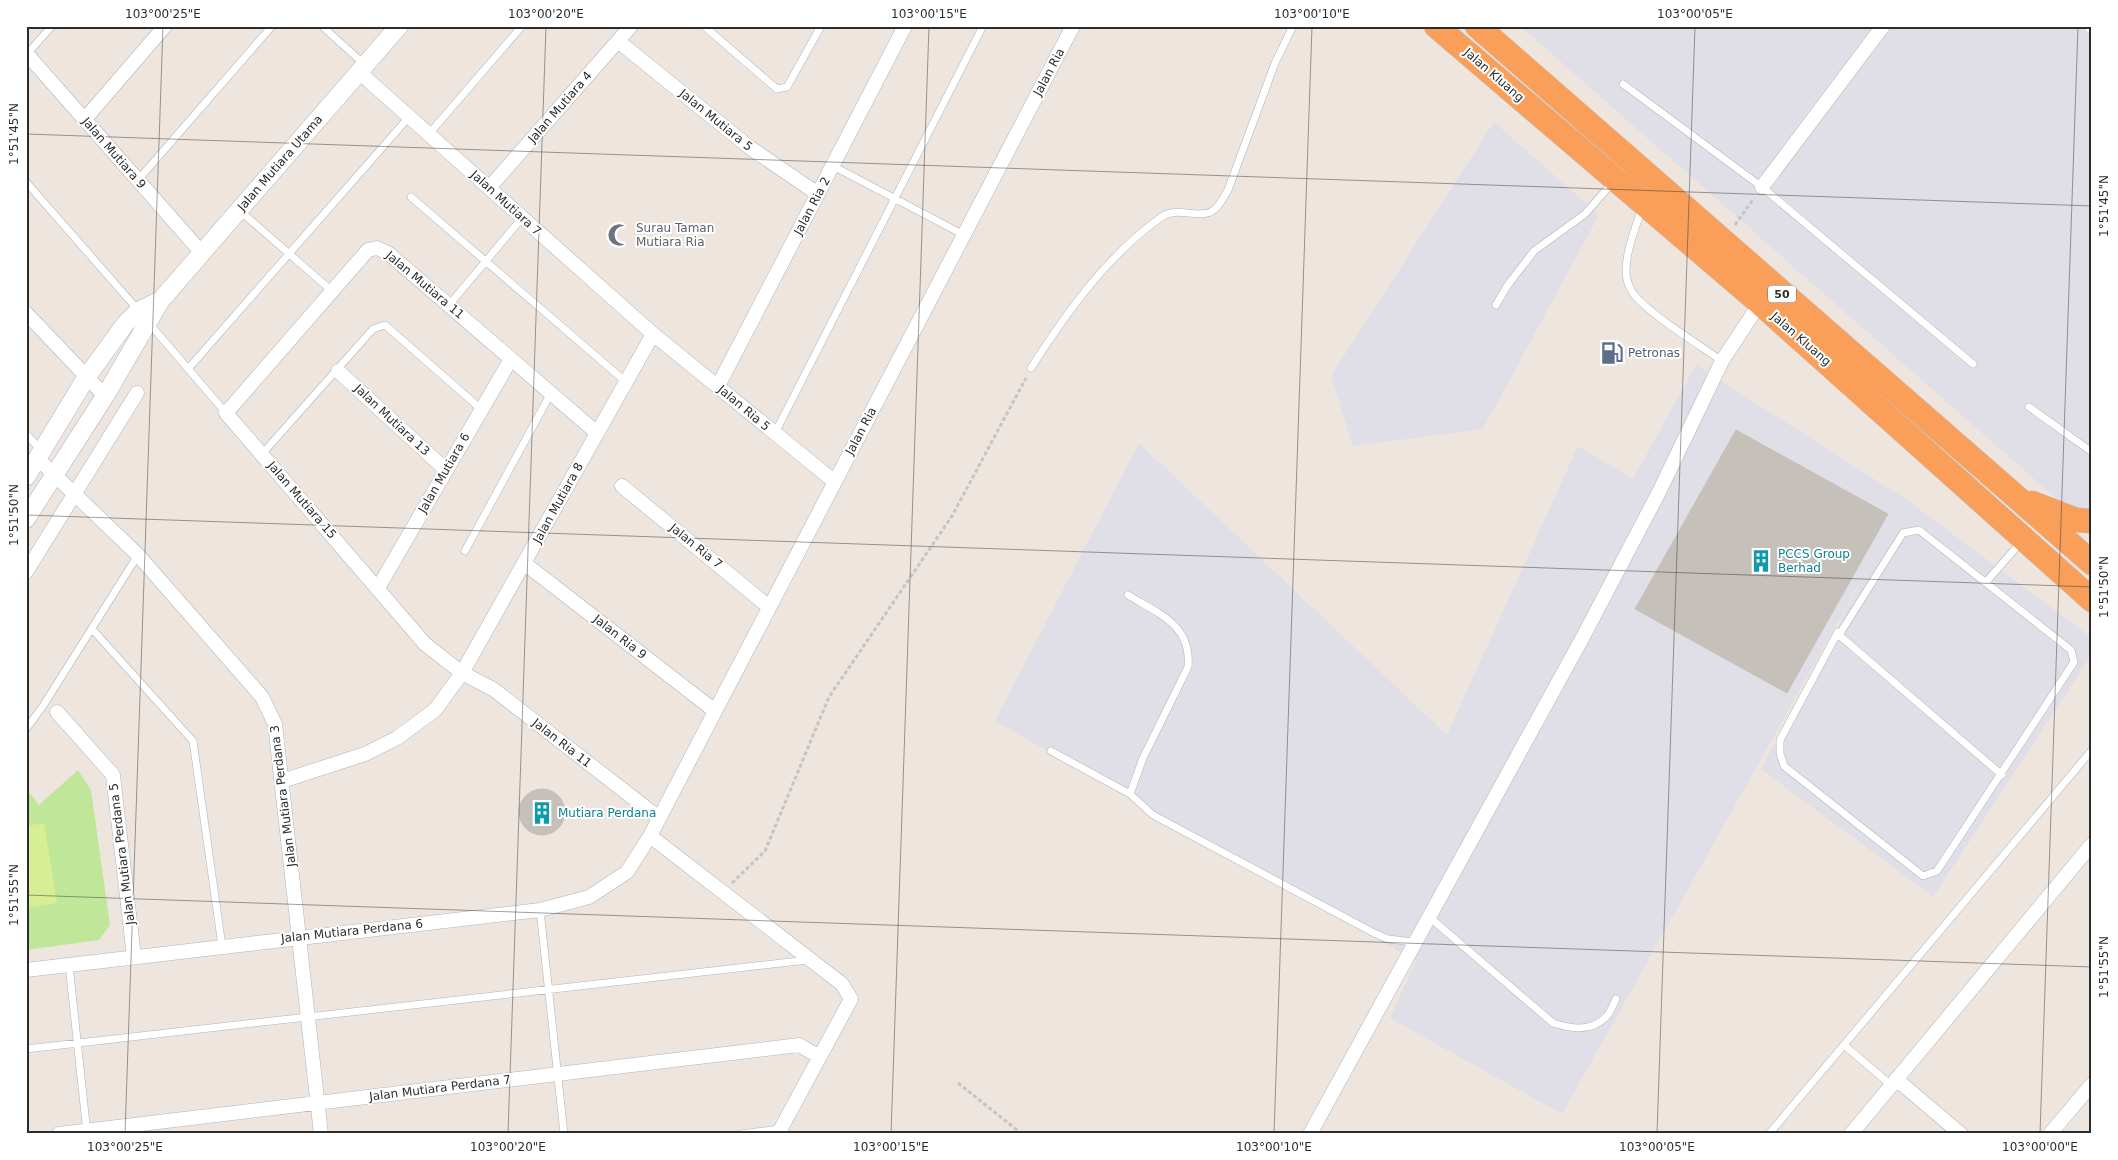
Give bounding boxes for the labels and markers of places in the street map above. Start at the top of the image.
place label: Surau Taman Mutiara Ria [636,221,714,249]
mosque icon: Surau Taman Mutiara Ria [606,222,632,248]
fuel station icon: Petronas [1599,340,1625,366]
place label: Petronas [1628,346,1680,360]
place label: PCCS Group Berhad [1778,547,1850,575]
building icon: PCCS Group Berhad [1748,548,1774,574]
building icon: Mutiara Perdana [529,800,555,826]
place label: Mutiara Perdana [558,806,656,820]

